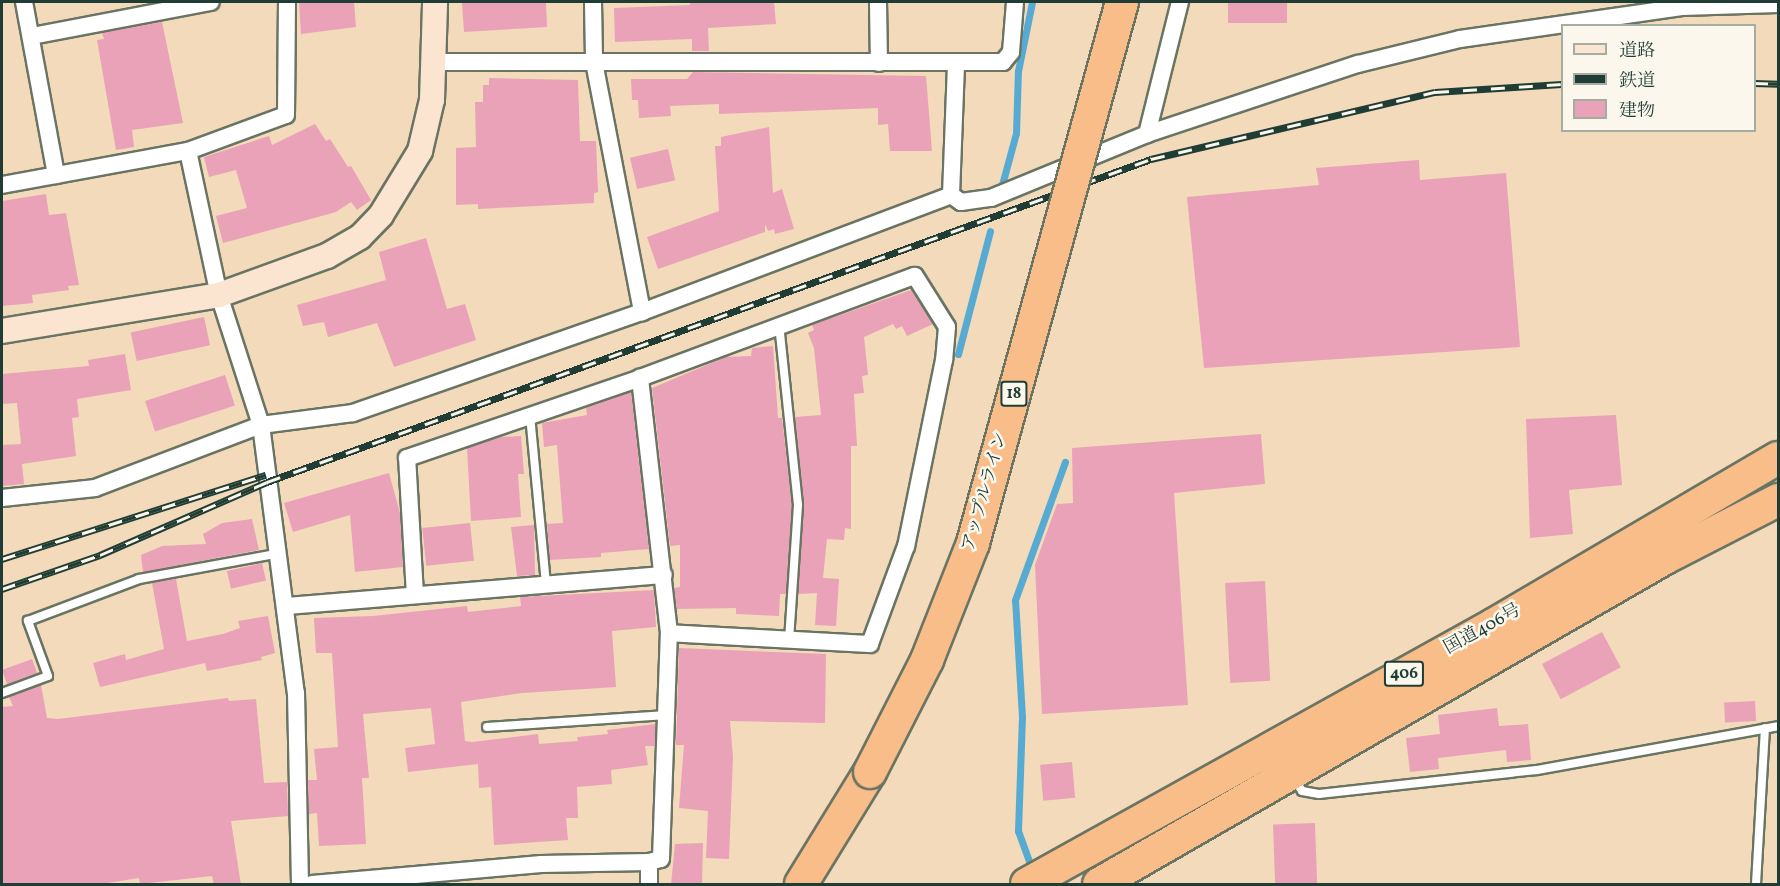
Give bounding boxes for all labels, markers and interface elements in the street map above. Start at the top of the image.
legend [1561,24,1756,132]
text: 道路 [1619,39,1655,64]
text: 鉄道 [1619,69,1655,94]
text: 建物 [1619,99,1655,124]
road number: 18 [999,381,1029,407]
street label: アップルライン [958,428,1014,556]
street label: 国道406号 [1441,600,1525,660]
road number: 406 [1383,661,1425,687]

